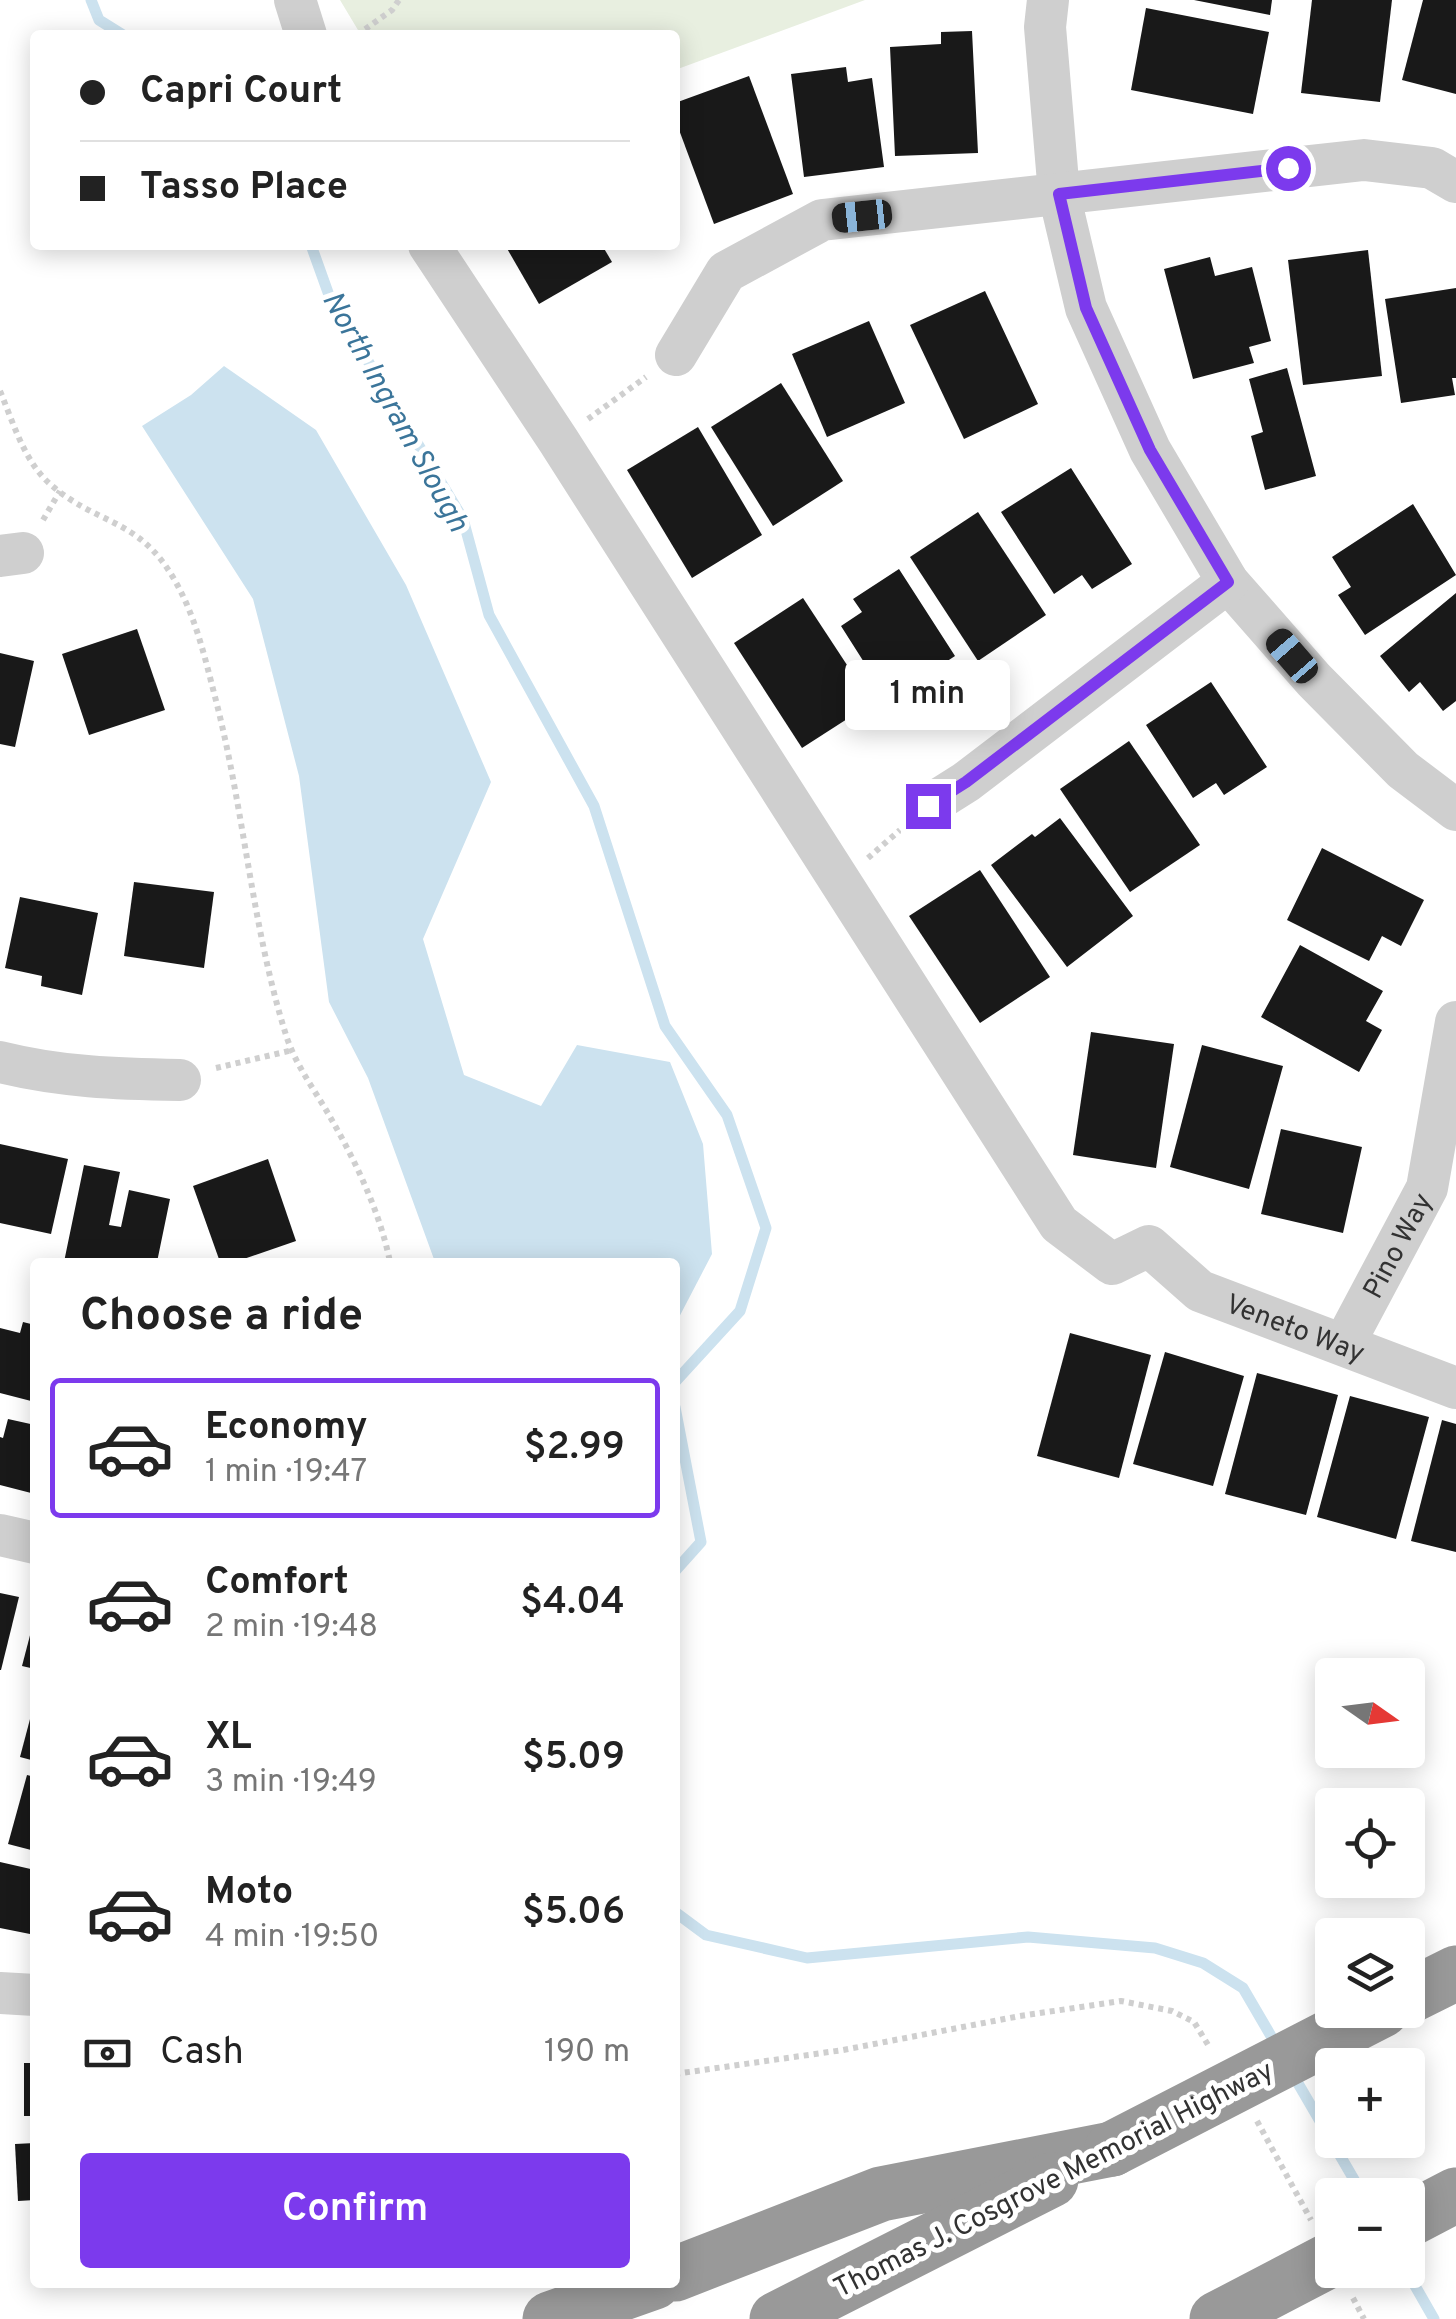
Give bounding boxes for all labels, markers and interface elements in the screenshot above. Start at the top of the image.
text: Capri Court [140,68,342,117]
route start [1266,146,1311,191]
text: Tasso Place [140,164,348,213]
car [831,198,893,234]
water label: North Ingram Slough [312,285,475,539]
car [1261,624,1323,688]
callout: 1 min [846,661,1010,731]
text: 1 min [890,675,965,715]
route end [906,784,951,829]
street label: Pino Way [1356,1187,1442,1306]
street label: Veneto Way [1220,1287,1369,1373]
text: Choose a ride [80,1289,363,1346]
icon: car [85,1403,175,1493]
text: Economy [205,1404,367,1453]
text: $2.99 [524,1424,625,1473]
text: 1 min · 19:47 [205,1453,367,1493]
icon: car [85,1558,175,1648]
text: Comfort [205,1559,349,1608]
text: $4.04 [520,1579,625,1628]
text: 2 min · 19:48 [205,1608,378,1648]
north arrow [1315,1658,1425,1768]
map controls [1315,1658,1425,2288]
icon: car [85,1713,175,1803]
text: XL [205,1714,252,1763]
text: $5.09 [522,1734,625,1783]
text: 3 min · 19:49 [205,1763,377,1803]
button: locate [1315,1788,1425,1898]
icon: car [85,1868,175,1958]
text: Moto [205,1869,293,1918]
text: $5.06 [522,1889,625,1938]
text: 4 min · 19:50 [205,1918,379,1958]
button: layers [1315,1918,1425,2028]
icon: cash [80,2026,135,2081]
text: Cash [160,2029,244,2078]
text: 190 m [544,2033,630,2073]
button: + [1315,2048,1425,2158]
street label: Thomas J. Cosgrove Memorial Highway [828,2054,1280,2308]
button: Confirm [80,2153,630,2268]
button: − [1315,2178,1425,2288]

